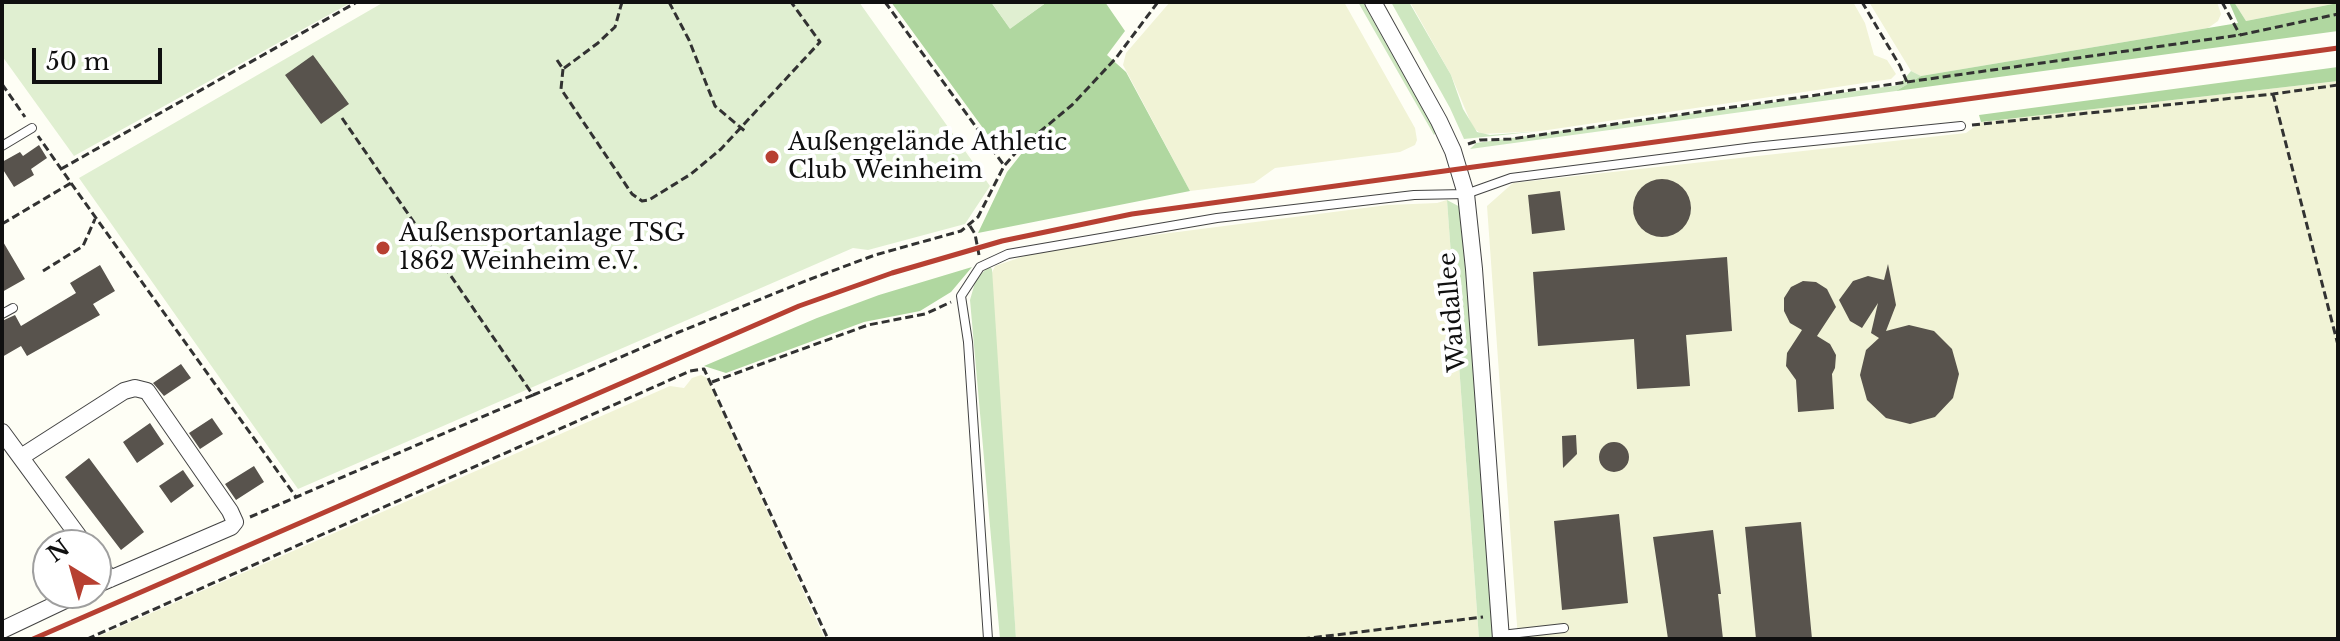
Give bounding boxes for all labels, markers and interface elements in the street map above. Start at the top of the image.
scale bar [36,32,166,82]
text: 50 m [46,47,109,76]
place label: Außengelände Athletic Club Weinheim [788,129,1067,185]
marker: Außengelände Athletic Club Weinheim [763,148,781,166]
place label: Außensportanlage TSG 1862 Weinheim e.V. [399,220,685,276]
marker: Außensportanlage TSG 1862 Weinheim e.V. [374,239,392,257]
street label: Waidallee [1433,251,1473,373]
north arrow [32,529,112,609]
text: N [42,534,75,568]

